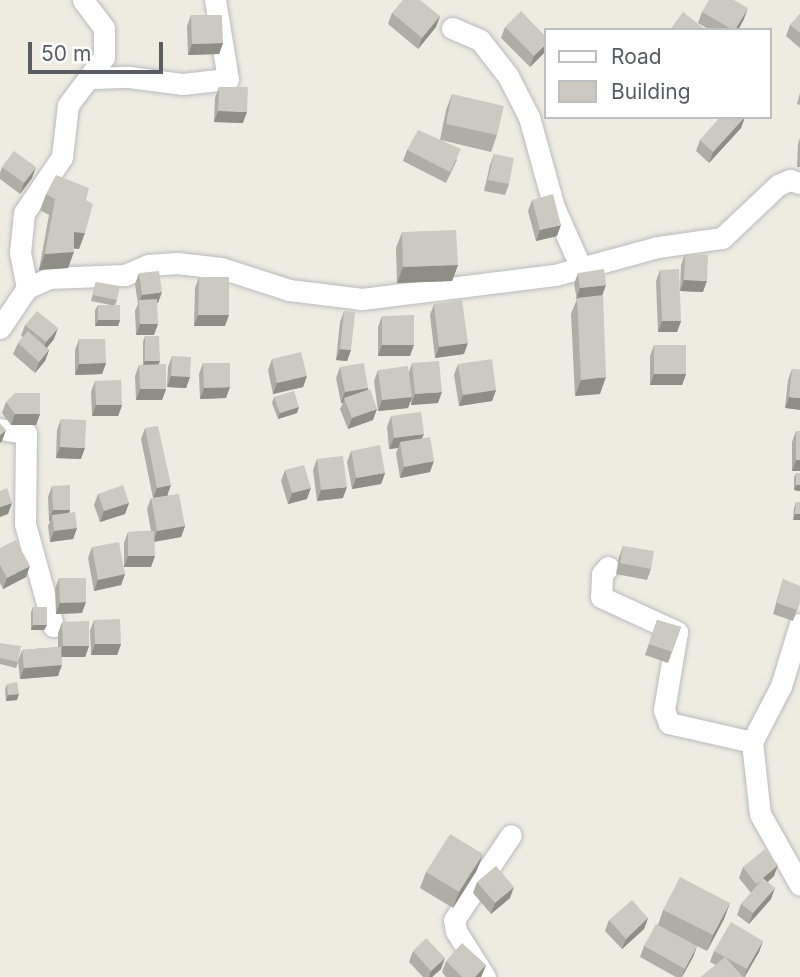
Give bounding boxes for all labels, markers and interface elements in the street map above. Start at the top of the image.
scale bar [32,28,166,72]
legend [544,28,772,119]
text: 50 m [41,41,91,66]
text: Road [611,44,662,69]
text: Building [611,79,691,104]

